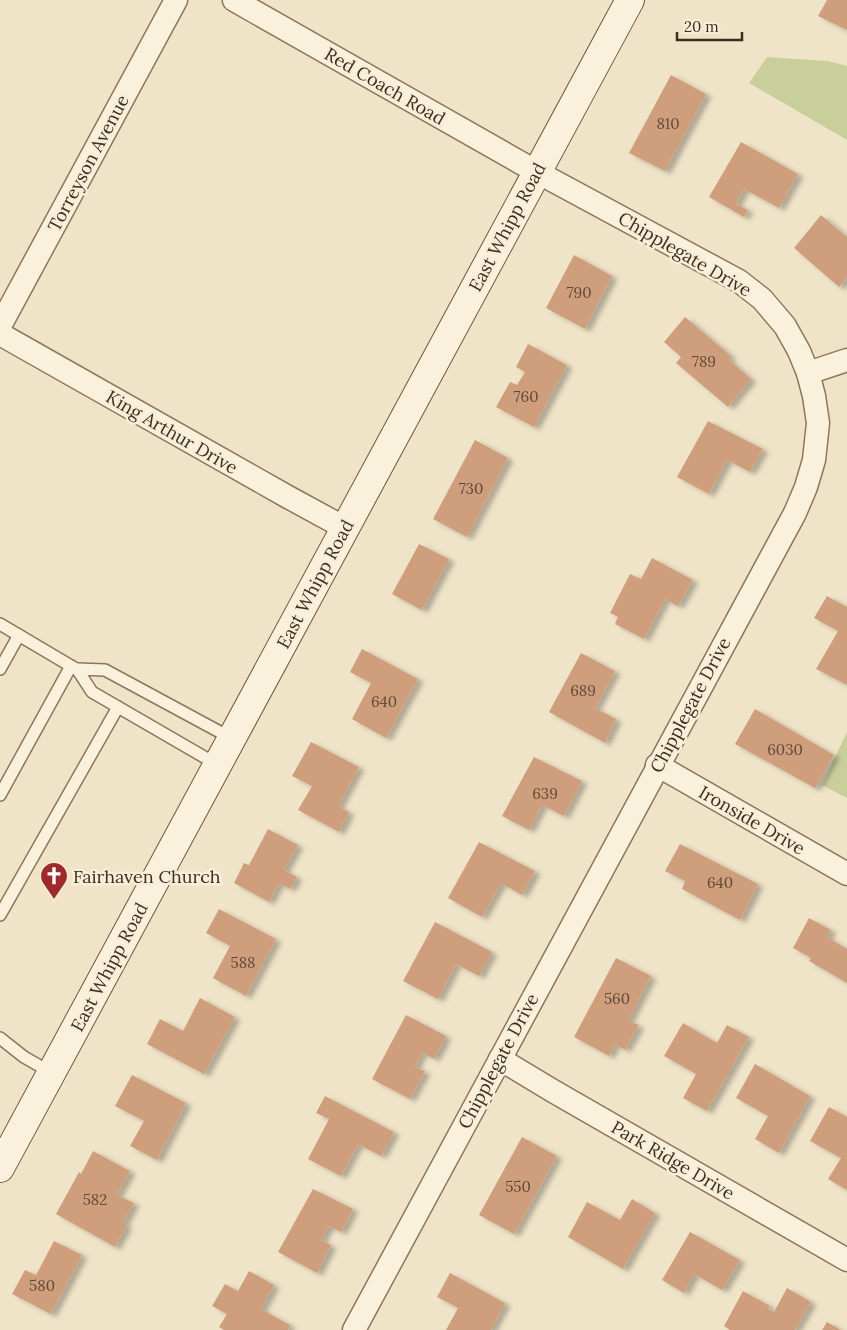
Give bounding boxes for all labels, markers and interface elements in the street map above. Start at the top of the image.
scale bar [677,10,742,42]
text: 20 m [684,17,719,36]
street label: Red Coach Road [321,42,450,130]
street label: Torreyson Avenue [42,91,134,235]
house number: 810 [656,114,680,133]
street label: East Whipp Road [463,158,551,295]
street label: Chipplegate Drive [614,207,756,302]
house number: 790 [567,283,591,302]
house number: 789 [692,352,716,371]
street label: King Arthur Drive [102,385,242,479]
house number: 760 [514,387,538,406]
house number: 730 [459,479,483,498]
street label: East Whipp Road [271,515,359,652]
street label: Chipplegate Drive [645,633,736,777]
house number: 689 [570,681,596,700]
house number: 640 [371,692,397,711]
house number: 6030 [767,740,803,759]
street label: Ironside Drive [695,780,809,860]
house number: 639 [532,784,558,803]
church icon: Fairhaven Church [39,861,69,900]
place label: Fairhaven Church [73,865,221,888]
house number: 640 [707,873,733,892]
street label: East Whipp Road [65,898,153,1035]
house number: 588 [230,953,256,972]
street label: Chipplegate Drive [453,989,544,1133]
house number: 560 [604,989,630,1008]
street label: Park Ridge Drive [607,1115,739,1205]
house number: 550 [505,1177,531,1196]
house number: 582 [83,1190,107,1209]
house number: 580 [29,1276,55,1295]

